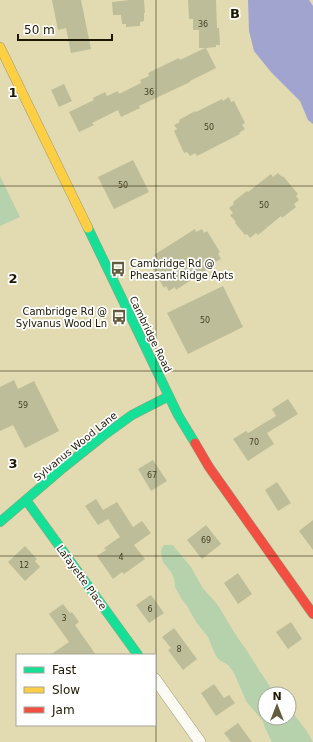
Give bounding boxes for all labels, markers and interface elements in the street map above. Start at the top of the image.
text: B [230,6,240,21]
scale bar [18,16,112,42]
house number: 36 [198,20,208,29]
text: 50 m [24,23,55,37]
text: 1 [8,85,18,100]
house number: 36 [144,88,154,97]
house number: 50 [204,123,214,132]
house number: 50 [118,181,128,190]
house number: 50 [259,201,269,210]
place label: Cambridge Rd @ Pheasant Ridge Apts [130,258,234,281]
bus stop icon: Cambridge Rd @ Pheasant Ridge Apts [109,260,127,278]
text: 2 [8,271,18,286]
street label: Cambridge Road [127,294,174,374]
place label: Cambridge Rd @ Sylvanus Wood Ln [16,306,107,329]
bus stop icon: Cambridge Rd @ Sylvanus Wood Ln [110,308,128,326]
house number: 50 [200,316,210,325]
house number: 59 [18,401,28,410]
street label: Sylvanus Wood Lane [32,410,119,483]
house number: 70 [249,438,259,447]
text: 3 [8,456,18,471]
house number: 67 [147,471,157,480]
house number: 69 [201,536,211,545]
street label: Lafayette Place [54,543,109,612]
house number: 4 [118,553,124,562]
house number: 12 [19,561,29,570]
house number: 6 [147,605,153,614]
house number: 3 [61,614,67,623]
house number: 8 [176,645,182,654]
legend [16,654,156,726]
text: Fast [52,663,76,677]
text: Slow [52,683,80,697]
north arrow [257,686,297,726]
text: N [272,690,282,703]
text: Jam [51,703,75,717]

